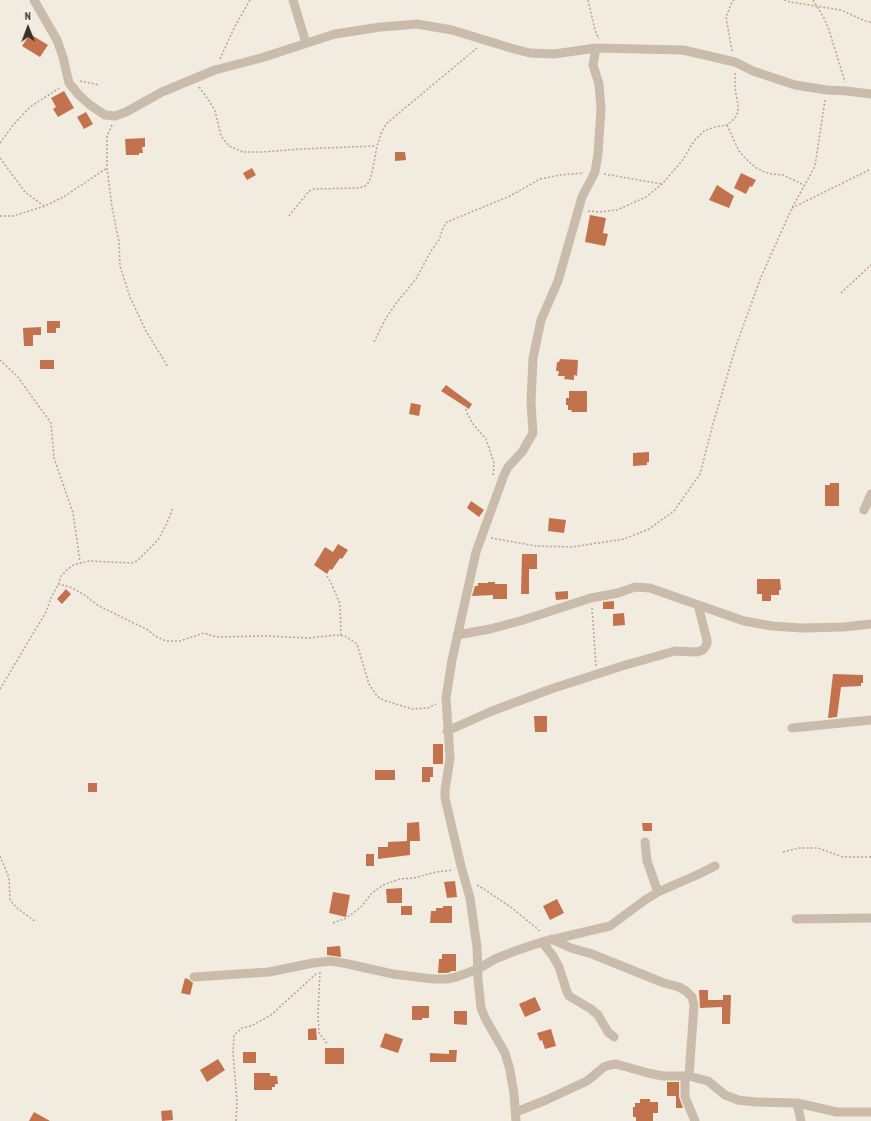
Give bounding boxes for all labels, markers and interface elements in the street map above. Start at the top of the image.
north arrow [8,8,48,48]
text: N [25,9,31,23]

